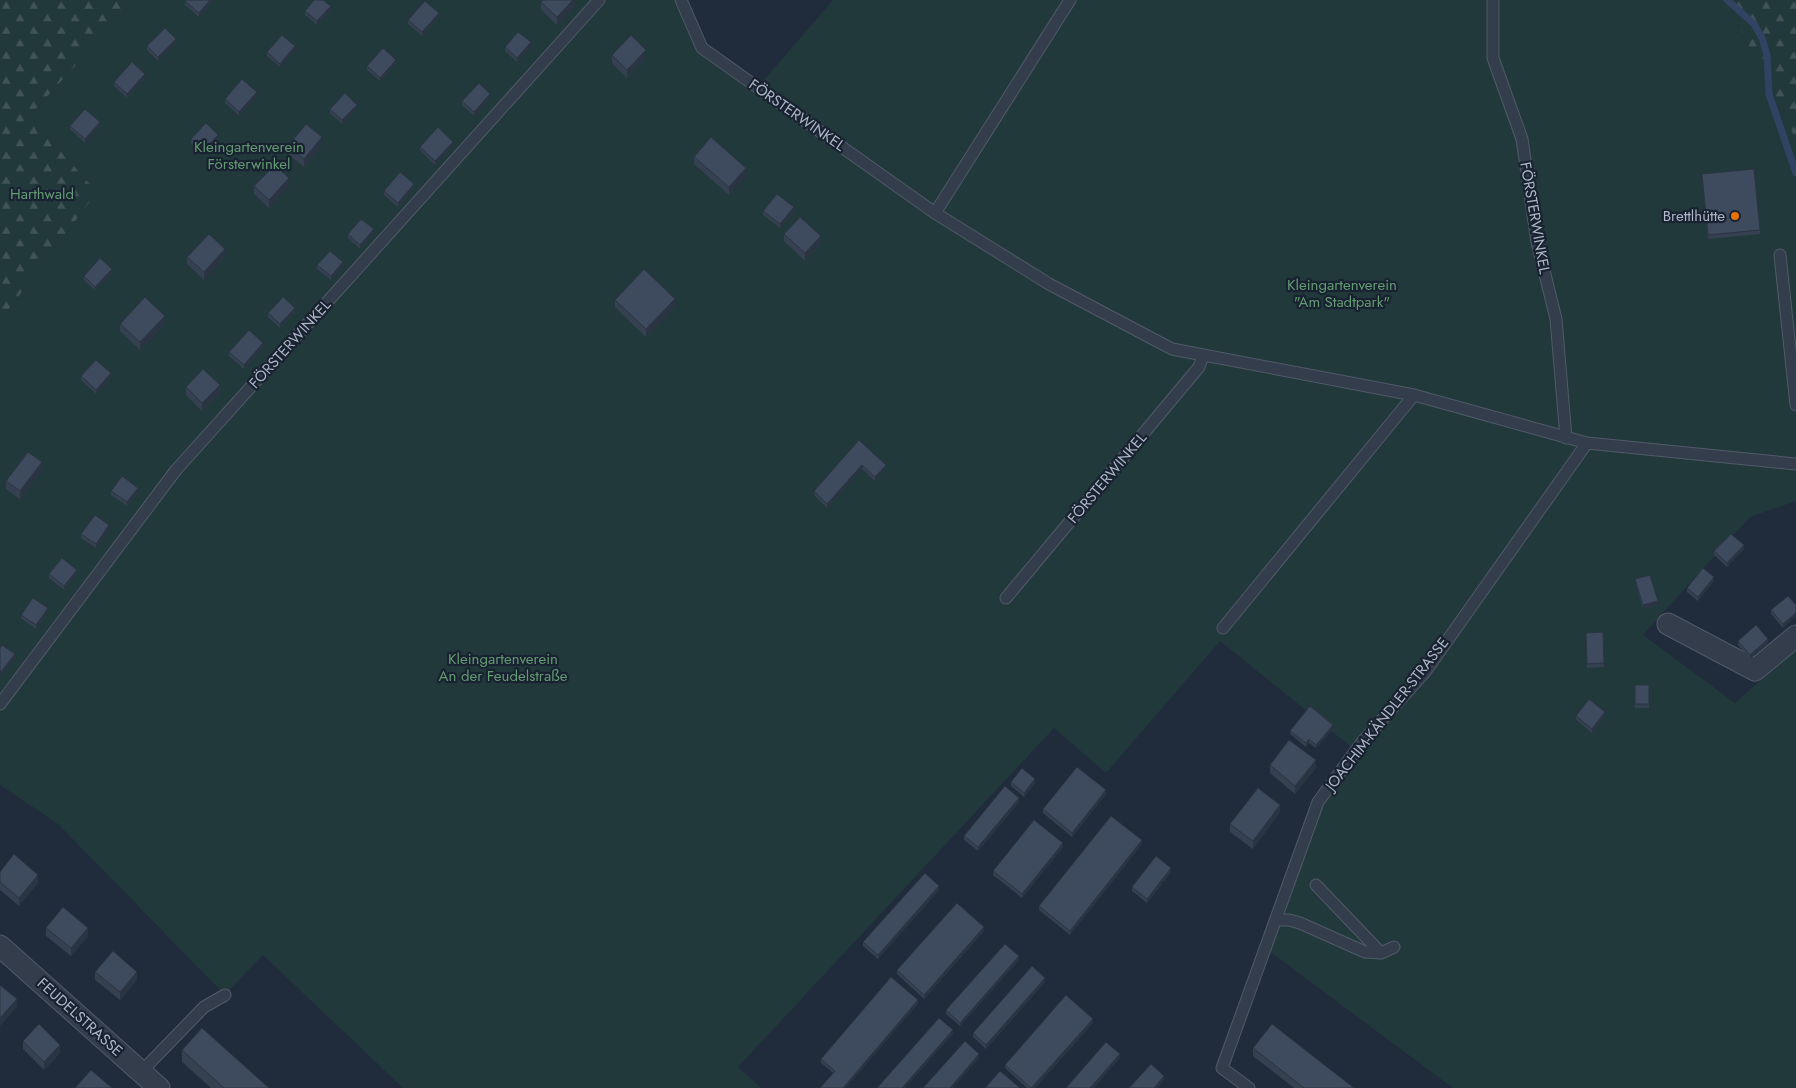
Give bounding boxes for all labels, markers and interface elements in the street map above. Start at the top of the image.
street label: FÖRSTERWINKEL [744,74,850,157]
park label: Kleingartenverein Försterwinkel [194,136,304,175]
street label: FÖRSTERWINKEL [1514,160,1556,276]
park label: Harthwald [10,183,74,205]
place label: Brettlhütte [1663,205,1725,227]
marker: Brettlhütte [1729,210,1741,222]
park label: Kleingartenverein "Am Stadtpark" [1287,274,1397,313]
street label: FÖRSTERWINKEL [244,294,336,393]
street label: FÖRSTERWINKEL [1062,427,1152,528]
street label: JOACHIM-KÄNDLER-STRASSE [1319,633,1454,797]
park label: Kleingartenverein An der Feudelstraße [439,648,568,687]
street label: FEUDELSTRASSE [32,973,128,1061]

